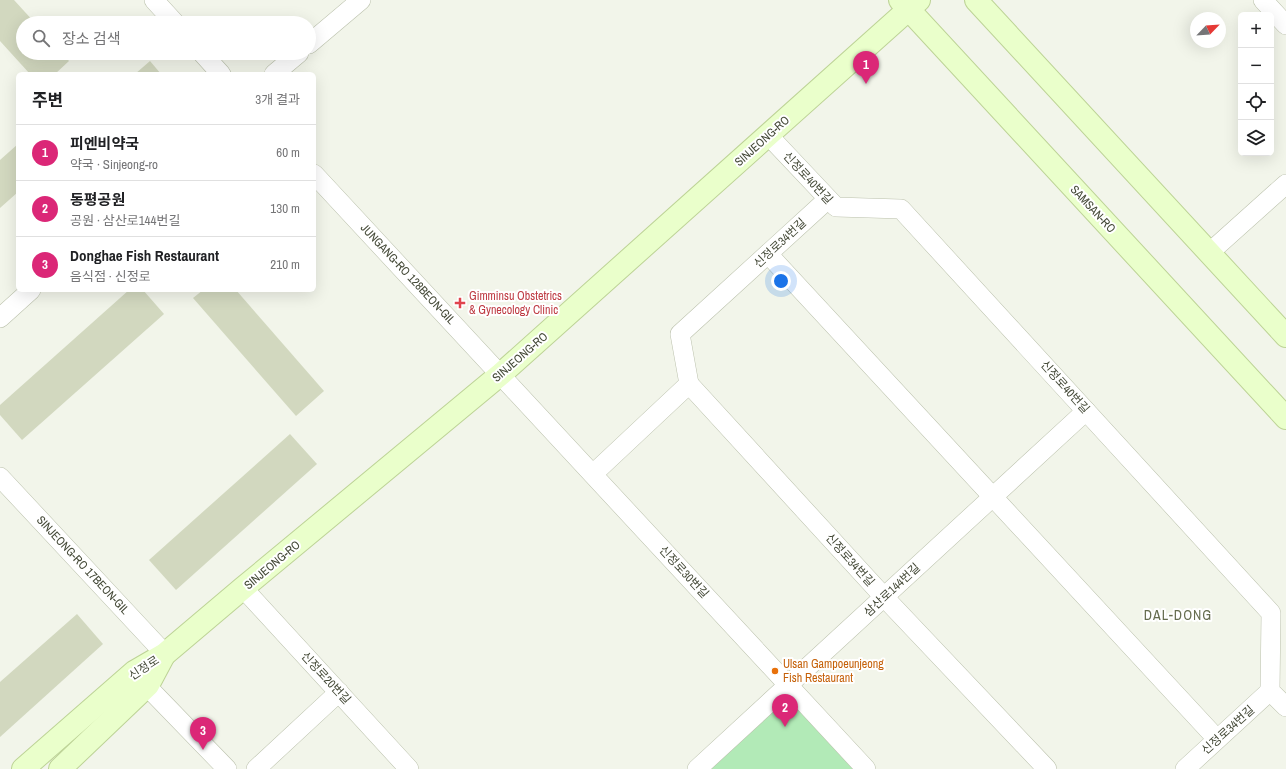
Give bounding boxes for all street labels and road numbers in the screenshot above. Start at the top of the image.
street label: SINJEONG-RO [731,112,793,170]
street label: 신정로40번길 [780,148,836,208]
street label: SAMSAN-RO [1067,182,1119,236]
street label: 신정로34번길 [750,215,810,271]
street label: JUNGANG-RO 128BEON-GIL [357,220,459,328]
street label: SINJEONG-RO [489,328,551,385]
street label: 신정로40번길 [1037,357,1093,417]
street label: SINJEONG-RO 17BEON-GIL [33,512,133,618]
street label: 신정로34번길 [822,530,878,590]
street label: SINJEONG-RO [241,537,304,593]
street label: 신정로30번길 [656,542,712,602]
street label: 삼산로144번길 [860,560,924,620]
street label: 신정로20번길 [298,648,354,708]
street label: 신정로 [126,652,162,684]
street label: 신정로34번길 [1198,702,1258,758]

